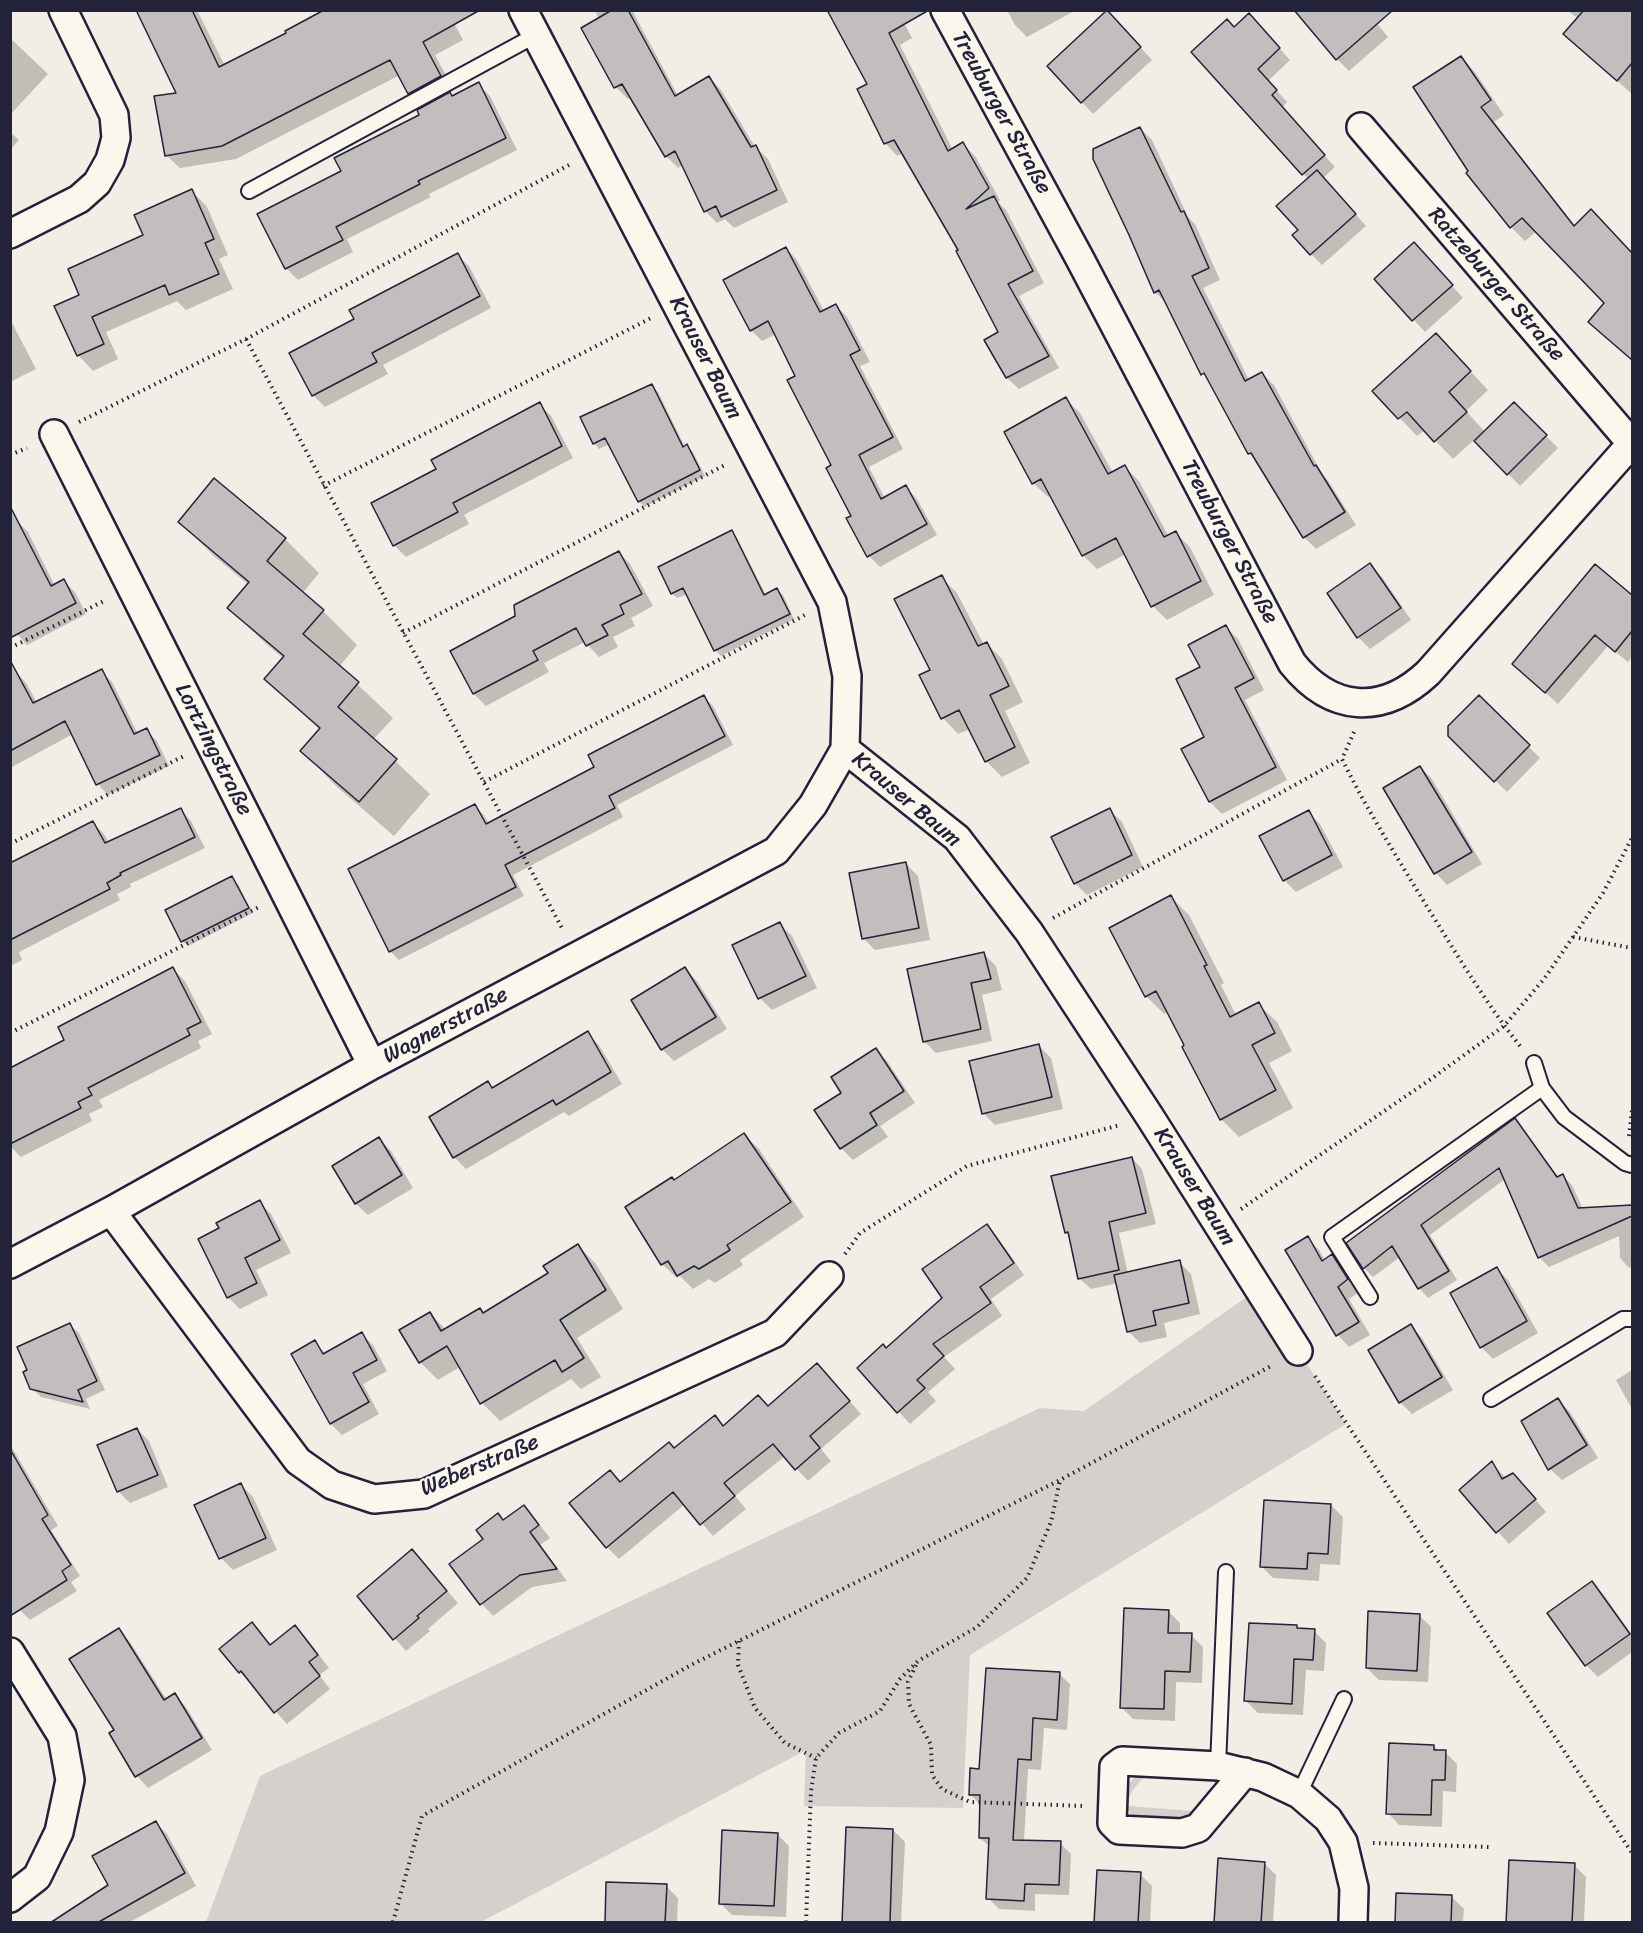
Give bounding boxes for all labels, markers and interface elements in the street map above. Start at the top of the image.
street label: Treuburger Straße [945,27,1057,199]
street label: Ratzeburger Straße [1422,203,1570,367]
street label: Krauser Baum [663,292,747,424]
street label: Treuburger Straße [1175,455,1283,629]
street label: Lortzingstraße [168,680,258,820]
street label: Krauser Baum [846,747,966,853]
street label: Wagnerstraße [379,982,513,1070]
street label: Krauser Baum [1147,1123,1241,1251]
street label: Weberstraße [417,1429,543,1503]

